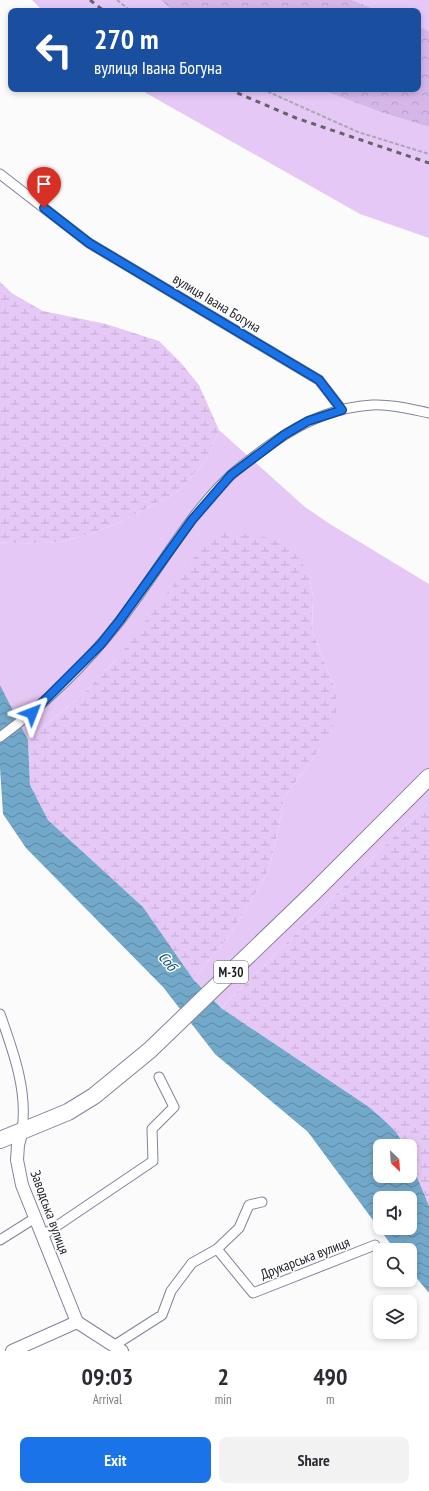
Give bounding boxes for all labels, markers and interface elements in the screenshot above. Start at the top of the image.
text: 270 m [94,20,158,57]
icon: left [28,24,80,76]
text: вулиця Івана Богуна [94,56,222,79]
pin [27,167,61,208]
icon: arrive [33,173,55,195]
street label: вулиця Івана Богуна [170,270,264,336]
position arrow [11,692,53,734]
water label: Соб [155,947,183,976]
road number: М-30 [214,961,248,983]
north arrow [373,1139,417,1183]
map controls [373,1139,417,1339]
street label: Заводська вулиця [27,1168,73,1256]
button: sound [373,1191,417,1235]
street label: Друкарська вулиця [258,1233,352,1283]
button: search [373,1243,417,1287]
button: layers [373,1295,417,1339]
text: 09:03 [81,1361,133,1392]
text: 2 [217,1361,229,1392]
text: 490 [313,1361,348,1392]
text: Arrival [93,1391,122,1408]
text: min [215,1391,232,1408]
text: m [326,1391,335,1408]
button: Exit [20,1437,211,1483]
button: Share [219,1437,409,1483]

